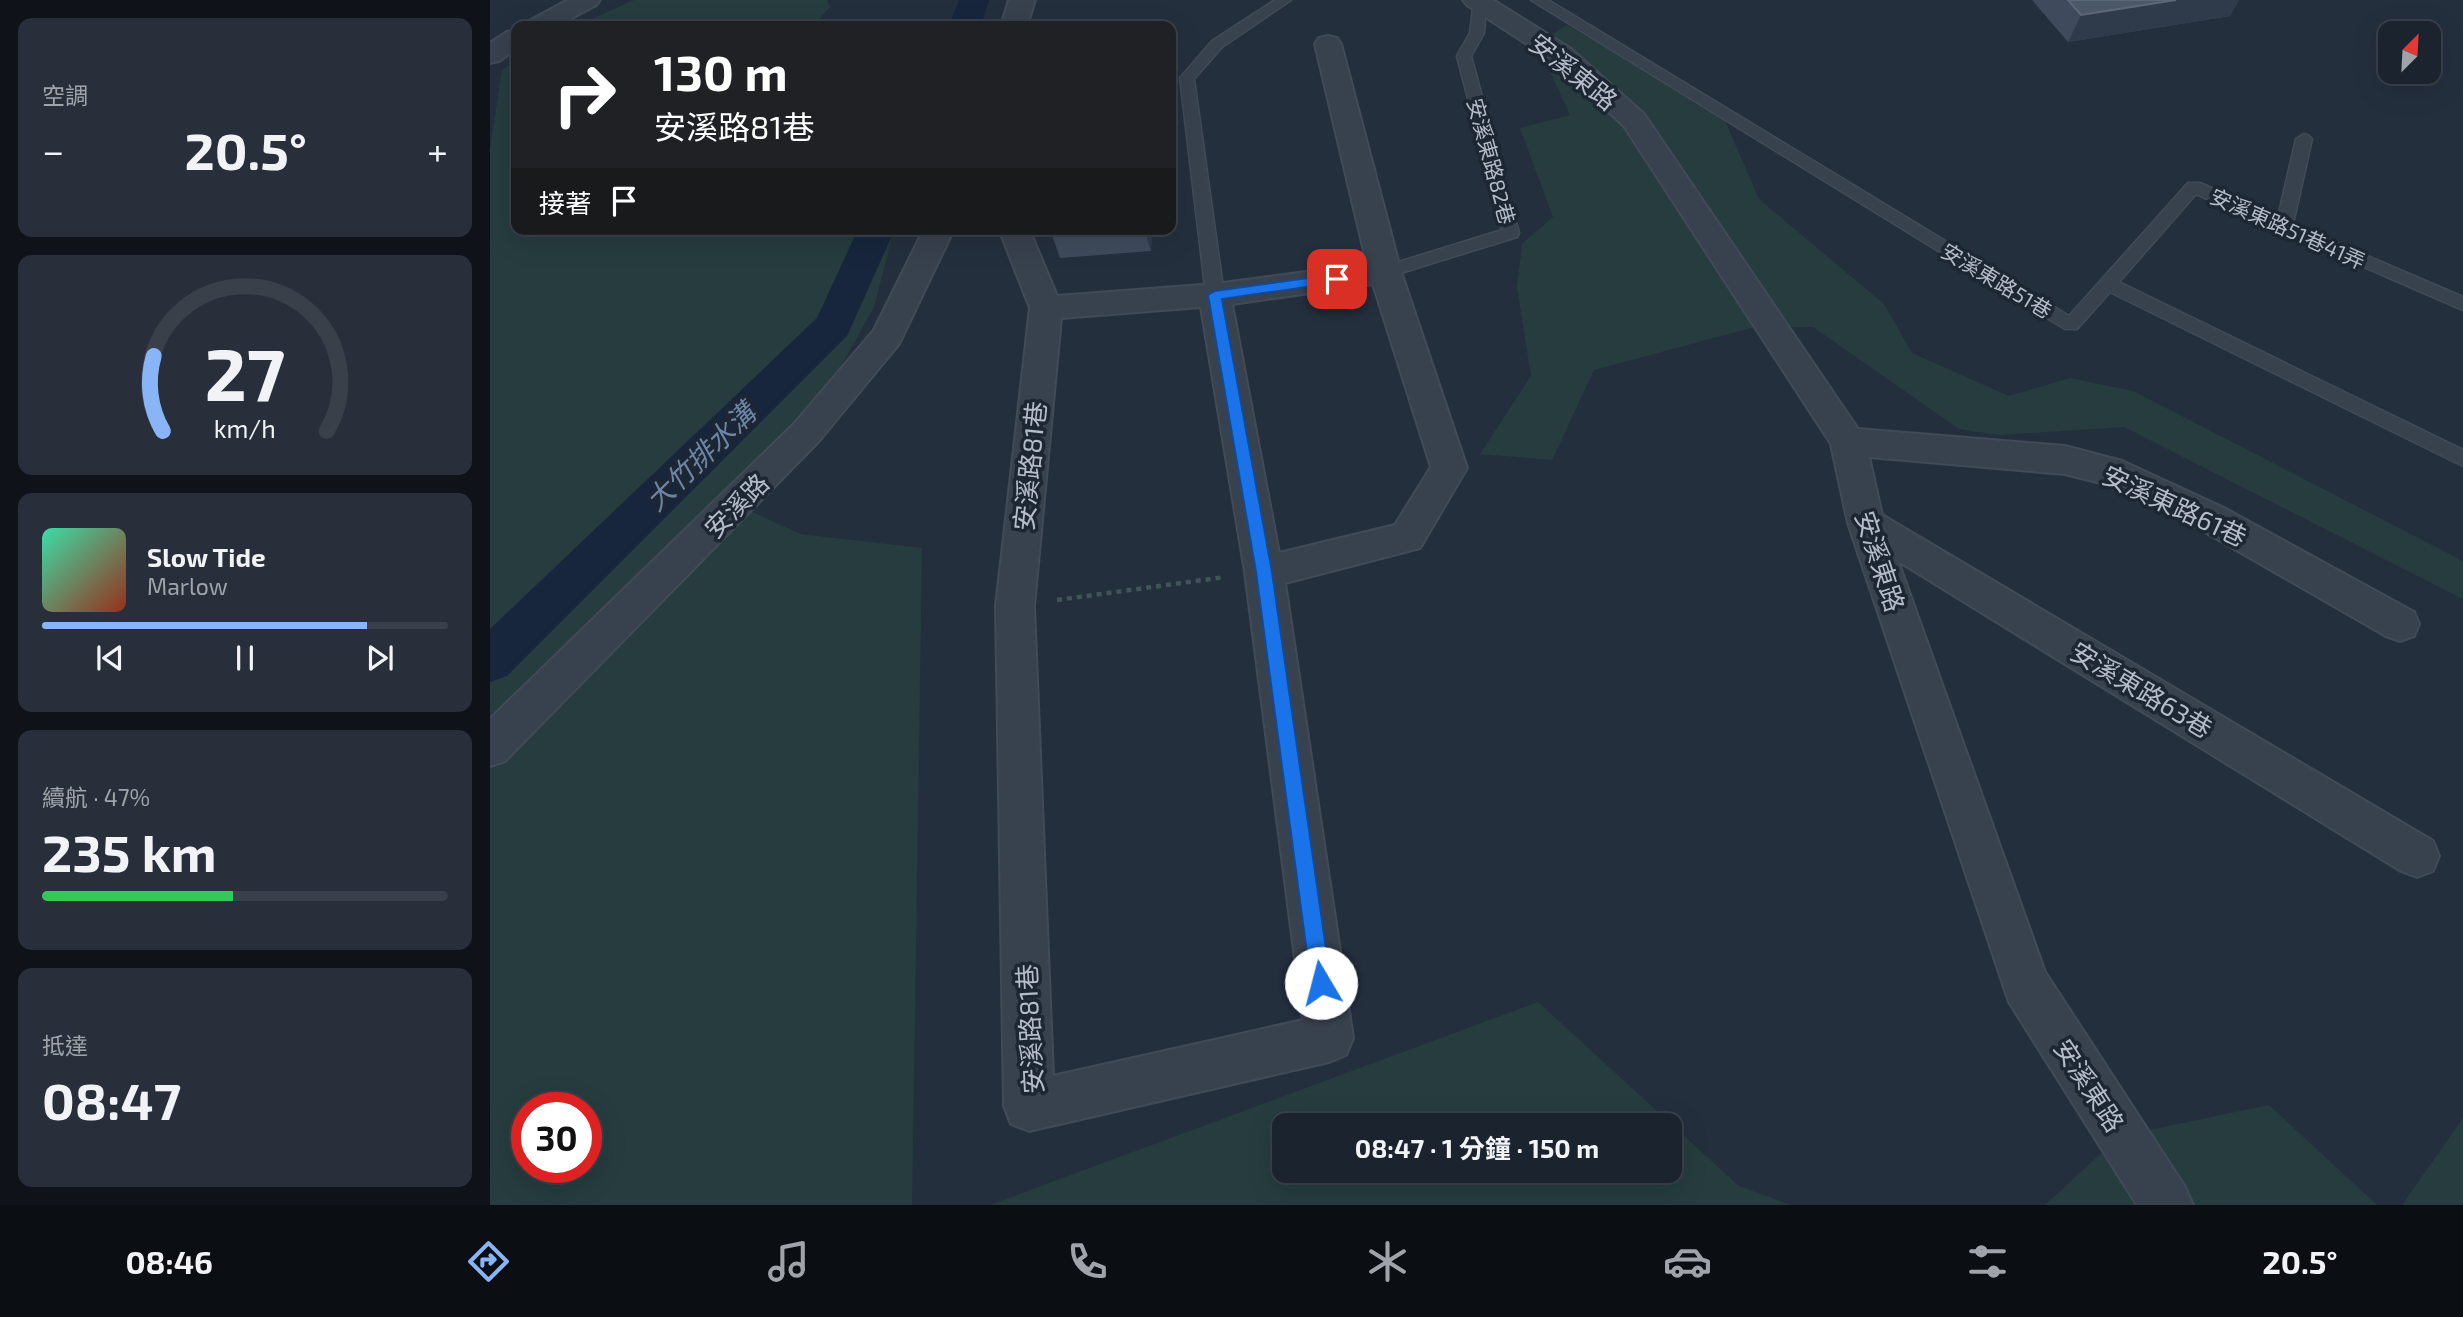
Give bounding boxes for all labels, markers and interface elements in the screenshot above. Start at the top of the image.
north arrow [2378,21,2441,84]
map controls [2378,21,2441,84]
street label: 安溪東路 [1524,26,1624,116]
text: 130 m [654,42,788,101]
icon: right [539,49,630,140]
text: 空調 [42,81,88,109]
street label: 安溪東路82巷 [1463,95,1521,227]
text: 安溪路81巷 [654,107,814,145]
text: 20.5° [184,118,307,180]
text: − [42,127,64,173]
text: + [427,127,448,173]
icon: arrive [605,182,643,220]
street label: 安溪東路51巷41弄 [2207,183,2369,273]
text: 接著 [539,187,591,218]
street label: 安溪東路51巷 [1937,237,2057,323]
pin [1307,249,1367,309]
icon: arrive [1318,260,1356,298]
text: 27 [205,329,285,417]
water label: 大竹排水溝 [638,392,765,517]
street label: 安溪路81巷 [1007,400,1051,532]
text: km/h [214,413,276,443]
street label: 安溪東路61巷 [2098,458,2252,552]
street label: 安溪路 [697,466,775,544]
street label: 安溪東路 [1850,507,1912,615]
text: Slow Tide [147,541,266,572]
text: Marlow [147,572,228,600]
street label: 安溪東路63巷 [2066,635,2218,743]
icon: previous [91,639,129,677]
icon: pause [226,639,264,677]
icon: next [361,639,399,677]
text: 續航 · 47% [42,783,150,811]
text: 235 km [42,820,217,882]
position arrow [1284,946,1358,1020]
street label: 安溪路81巷 [1010,963,1048,1095]
text: 抵達 [42,1031,88,1059]
street label: 安溪東路 [2049,1033,2131,1137]
text: 08:47 [42,1068,181,1130]
speed limit sign: 30 [511,1092,602,1183]
text: 08:47 · 1 分鐘 · 150 m [1355,1132,1599,1163]
icon: directions [464,1237,513,1286]
icon: music [764,1237,813,1286]
icon: phone [1063,1237,1112,1286]
icon: climate [1363,1237,1412,1286]
icon: car [1663,1237,1712,1286]
icon: filters [1963,1237,2012,1286]
text: 08:46 [125,1242,213,1280]
text: 20.5° [2262,1242,2338,1280]

